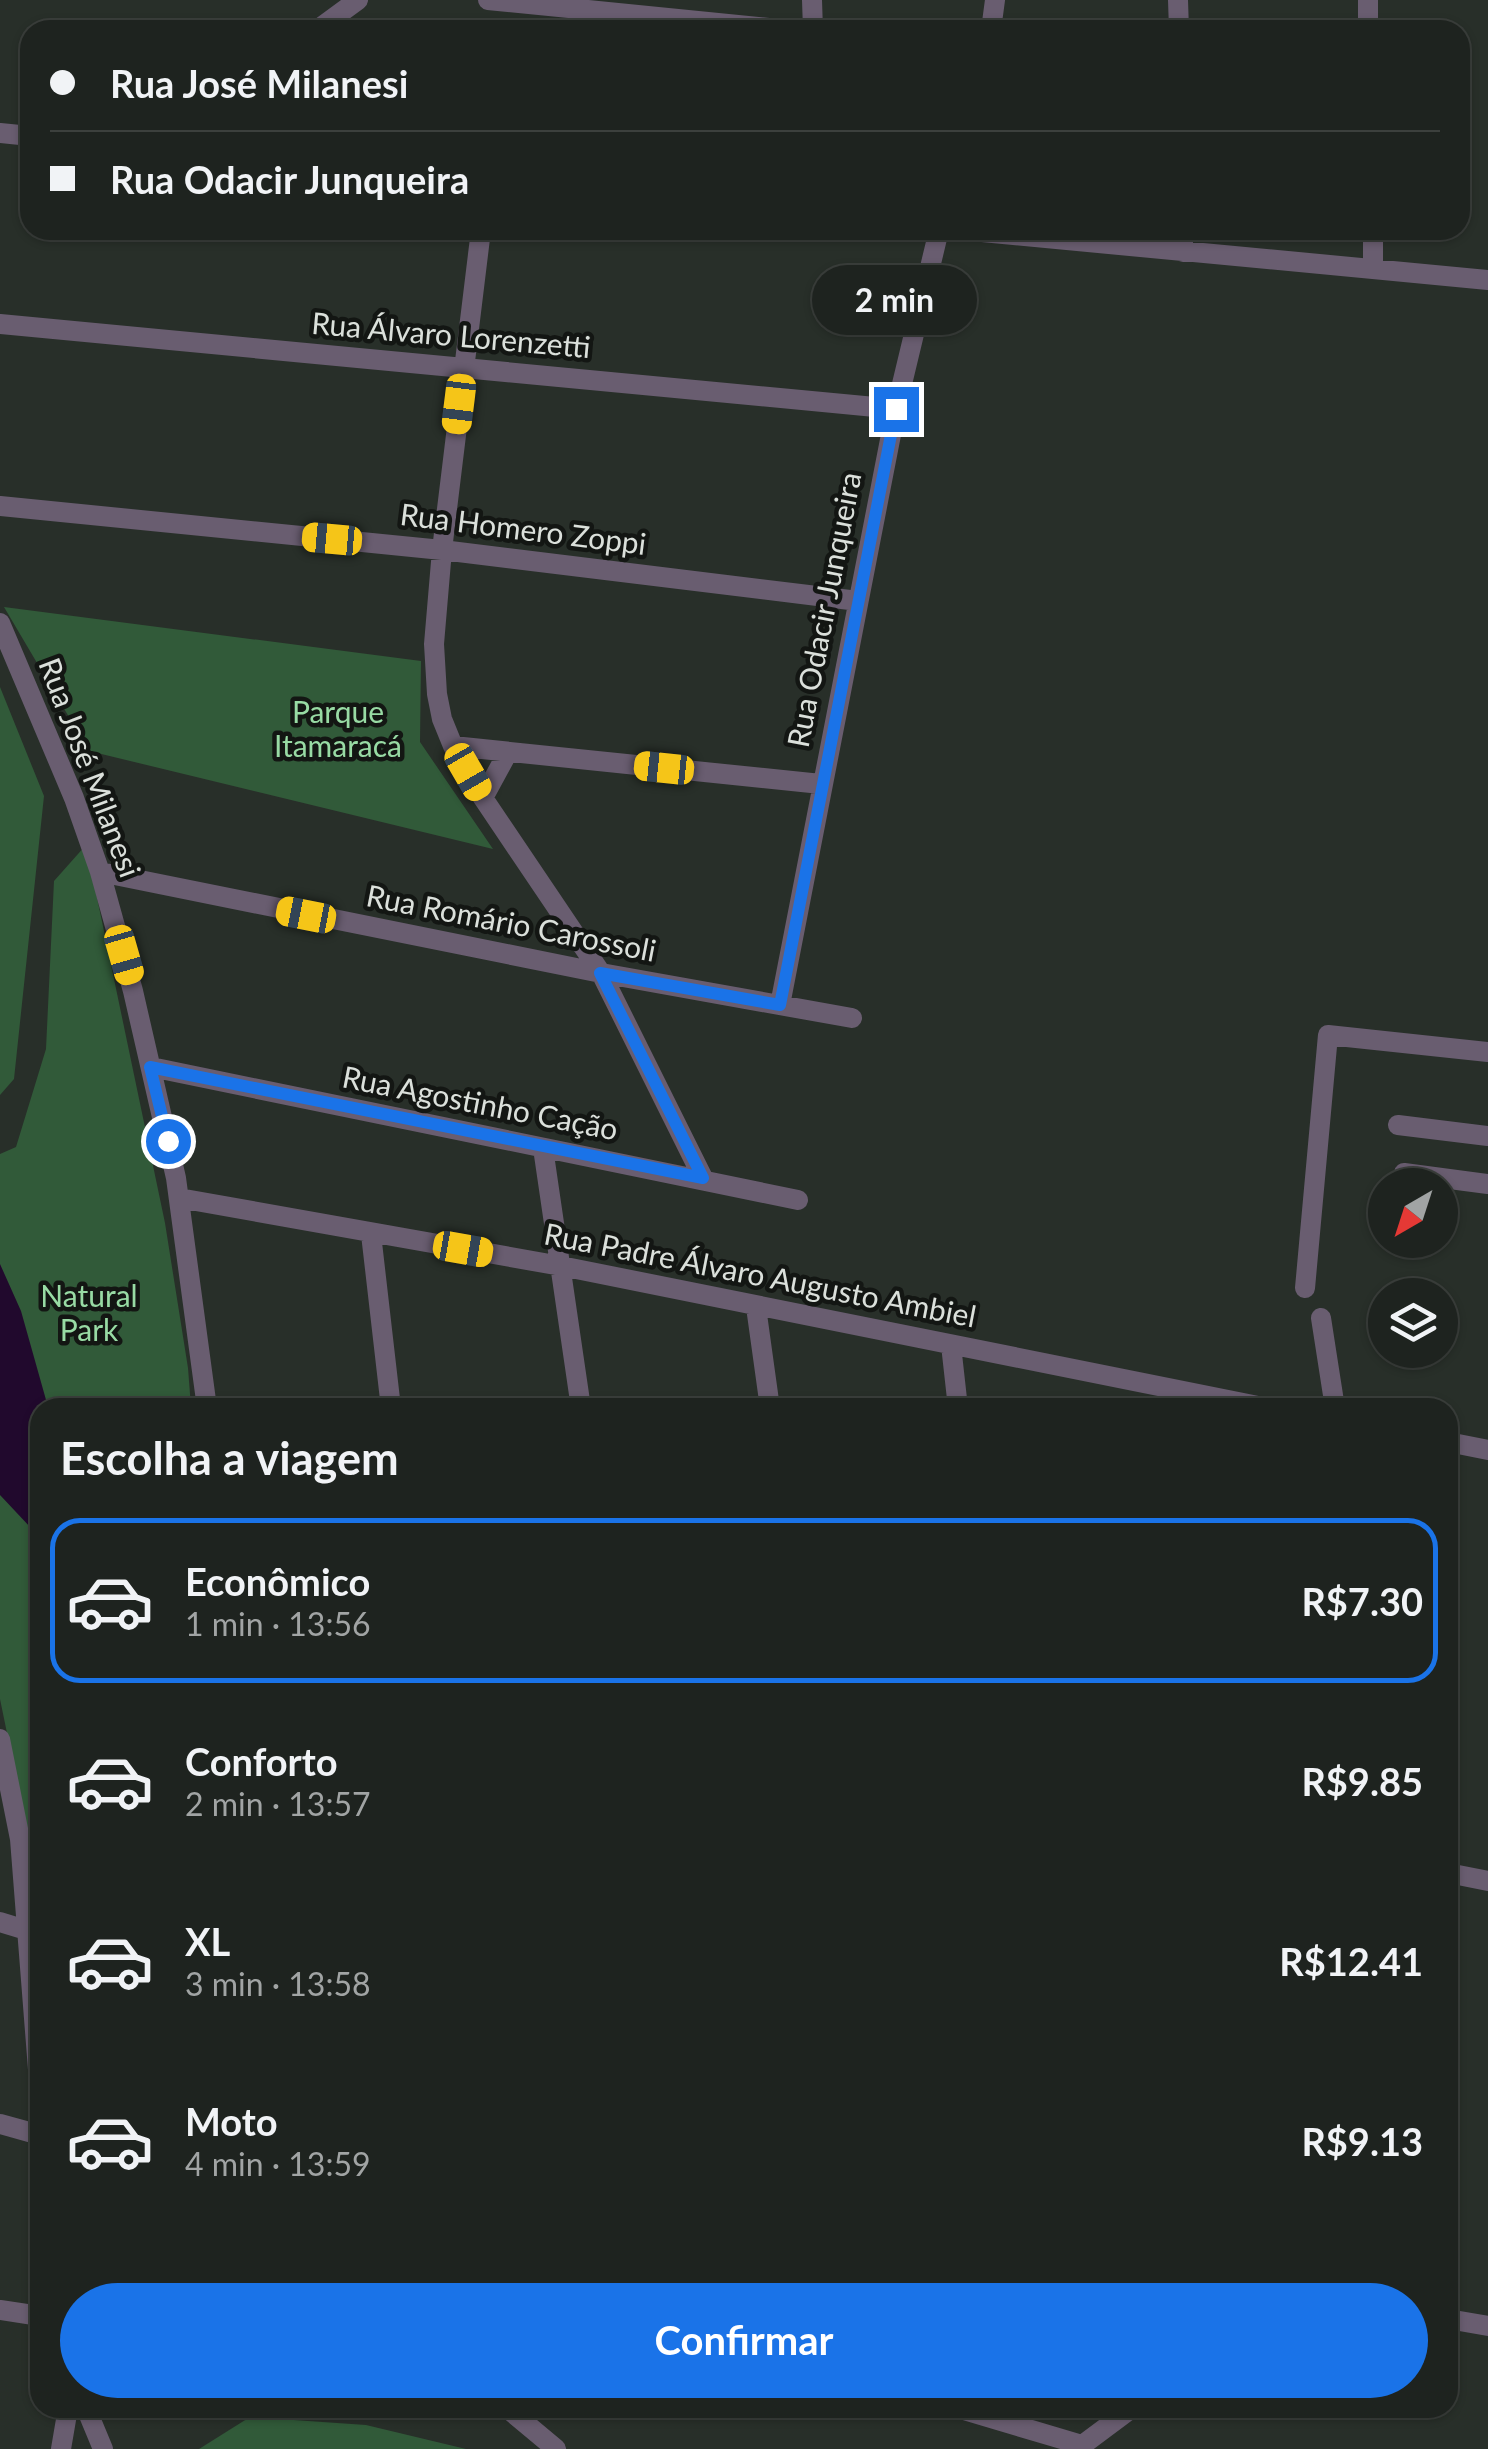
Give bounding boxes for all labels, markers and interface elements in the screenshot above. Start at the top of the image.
text: Rua José Milanesi [110,60,408,106]
text: Rua Odacir Junqueira [110,156,469,202]
callout: 2 min [814,264,978,334]
text: 2 min [855,280,934,319]
street label: Rua Álvaro Lorenzetti [310,304,592,364]
car [440,372,478,436]
route end [874,387,919,432]
street label: Rua Odacir Junqueira [779,469,867,750]
street label: Rua Homero Zoppi [398,495,648,561]
car [301,521,363,557]
street label: Rua José Milanesi [33,653,149,882]
park label: Parque Itamaracá [274,693,402,763]
car [440,739,496,805]
car [633,750,695,786]
street label: Rua Romário Carossoli [364,876,659,968]
car [274,895,338,935]
car [101,922,147,988]
street label: Rua Agostinho Cação [340,1058,621,1146]
route start [146,1119,191,1164]
north arrow [1368,1168,1458,1258]
map controls [1368,1168,1458,1368]
street label: Rua Padre Álvaro Augusto Ambiel [541,1214,979,1334]
car [431,1229,495,1269]
park label: Natural Park [40,1277,138,1347]
button: layers [1368,1278,1458,1368]
text: Escolha a viagem [60,1431,399,1485]
icon: car [65,1556,155,1646]
text: Econômico [185,1558,370,1604]
text: R$7.30 [1301,1578,1423,1624]
text: 1 min · 13:56 [185,1604,371,1643]
icon: car [65,1736,155,1826]
text: Conforto [185,1738,338,1784]
text: R$9.85 [1301,1758,1423,1804]
text: 2 min · 13:57 [185,1784,371,1823]
icon: car [65,1916,155,2006]
text: XL [185,1918,230,1964]
text: R$12.41 [1279,1938,1423,1984]
text: 3 min · 13:58 [185,1964,371,2003]
icon: car [65,2096,155,2186]
text: Moto [185,2098,278,2144]
text: R$9.13 [1301,2118,1423,2164]
text: 4 min · 13:59 [185,2144,371,2183]
button: Confirmar [60,2283,1428,2398]

